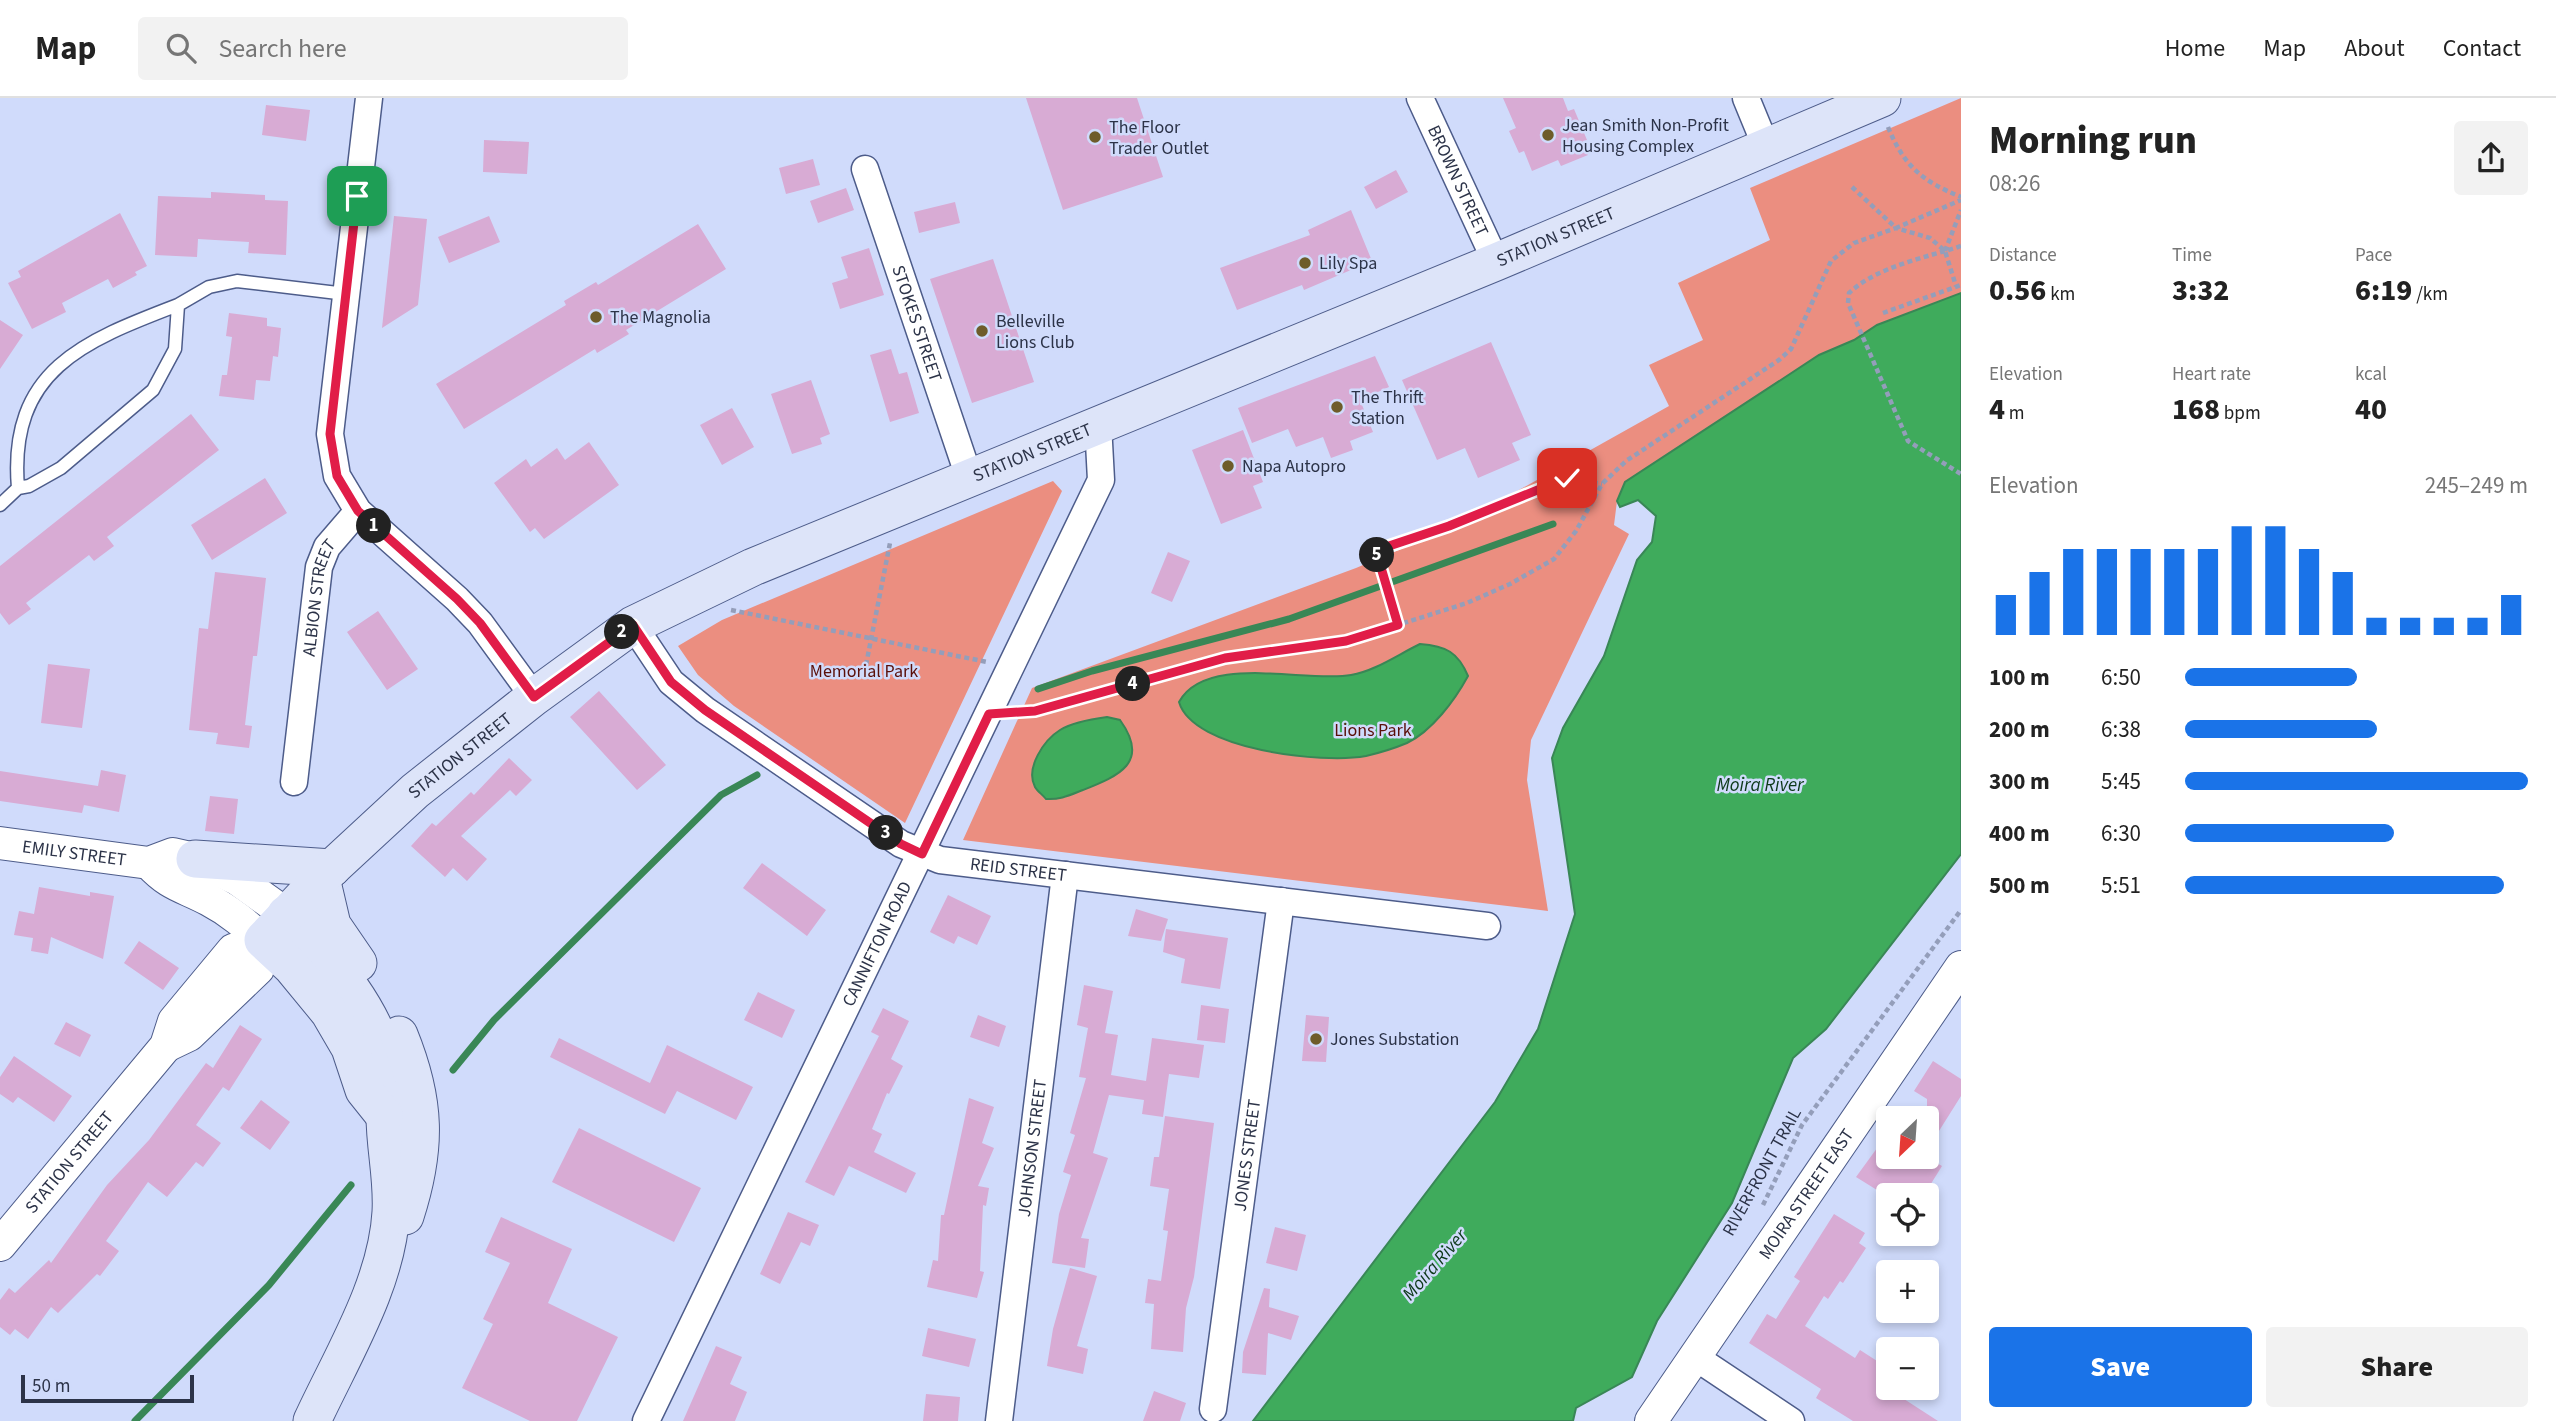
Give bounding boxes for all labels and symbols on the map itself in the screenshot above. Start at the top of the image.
place label: Jean Smith Non-Profit Housing Complex [1562,113,1729,159]
place label: The Floor Trader Outlet [1109,115,1209,161]
street label: BROWN STREET [1422,121,1495,241]
marker: Jean Smith Non-Profit Housing Complex [1540,127,1556,143]
marker: The Floor Trader Outlet [1087,129,1103,145]
pin [327,166,387,226]
street label: STATION STREET [1492,200,1619,273]
place label: Lily Spa [1319,251,1377,276]
marker: Lily Spa [1297,255,1313,271]
street label: STOKES STREET [886,262,949,385]
place label: The Magnolia [610,305,711,330]
marker: The Magnolia [588,309,604,325]
place label: Belleville Lions Club [996,309,1075,355]
marker: Belleville Lions Club [974,323,990,339]
place label: The Thrift Station [1351,385,1424,431]
marker: The Thrift Station [1329,399,1345,415]
street label: STATION STREET [969,417,1096,488]
pin [1537,448,1597,508]
place label: Napa Autopro [1242,454,1346,479]
marker: Napa Autopro [1220,458,1236,474]
pin: 1 [356,508,392,544]
street label: ALBION STREET [296,533,342,658]
pin: 5 [1360,538,1394,573]
pin: 2 [604,614,640,650]
park label: Memorial Park [810,659,918,684]
pin: 4 [1116,666,1150,702]
street label: STATION STREET [402,706,517,804]
park label: Lions Park [1334,718,1412,743]
water label: Moira River [1716,772,1805,799]
pin: 3 [868,816,903,850]
street label: EMILY STREET [21,834,128,872]
street label: REID STREET [969,851,1068,888]
street label: CANNIFTON ROAD [836,877,918,1011]
place label: Jones Substation [1330,1027,1459,1052]
marker: Jones Substation [1308,1031,1324,1047]
street label: JOHNSON STREET [1011,1077,1053,1218]
street label: JONES STREET [1227,1097,1267,1213]
street label: RIVERFRONT TRAIL [1716,1103,1808,1241]
street label: STATION STREET [19,1105,119,1219]
north arrow [1876,1106,1939,1169]
street label: MOIRA STREET EAST [1753,1123,1860,1264]
water label: Moira River [1396,1222,1475,1307]
scale bar [21,1372,194,1404]

